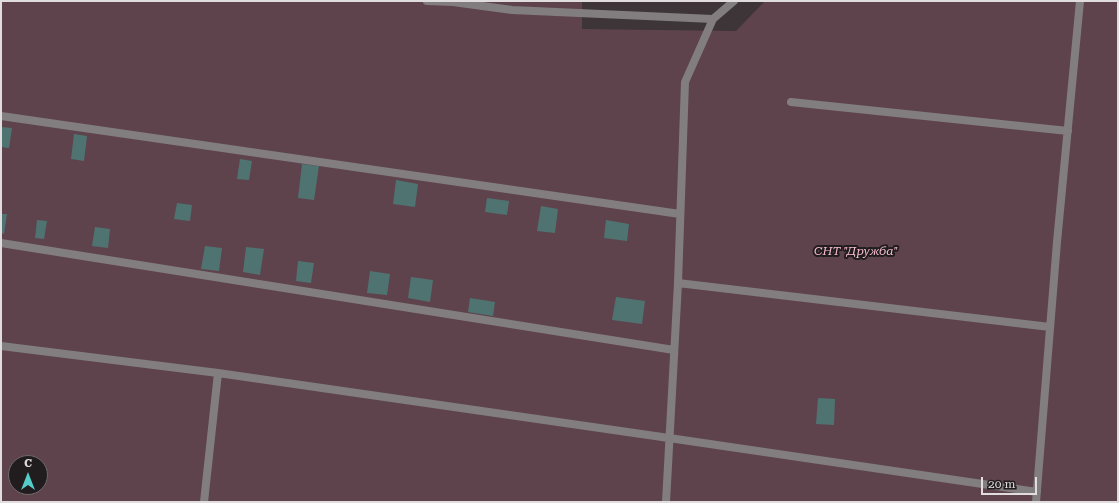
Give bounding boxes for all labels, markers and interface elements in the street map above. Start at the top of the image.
park label: СНТ "Дружба" [814,244,898,258]
north arrow [8,455,48,495]
text: С [24,457,32,470]
scale bar [983,469,1039,495]
text: 20 m [988,477,1015,491]

